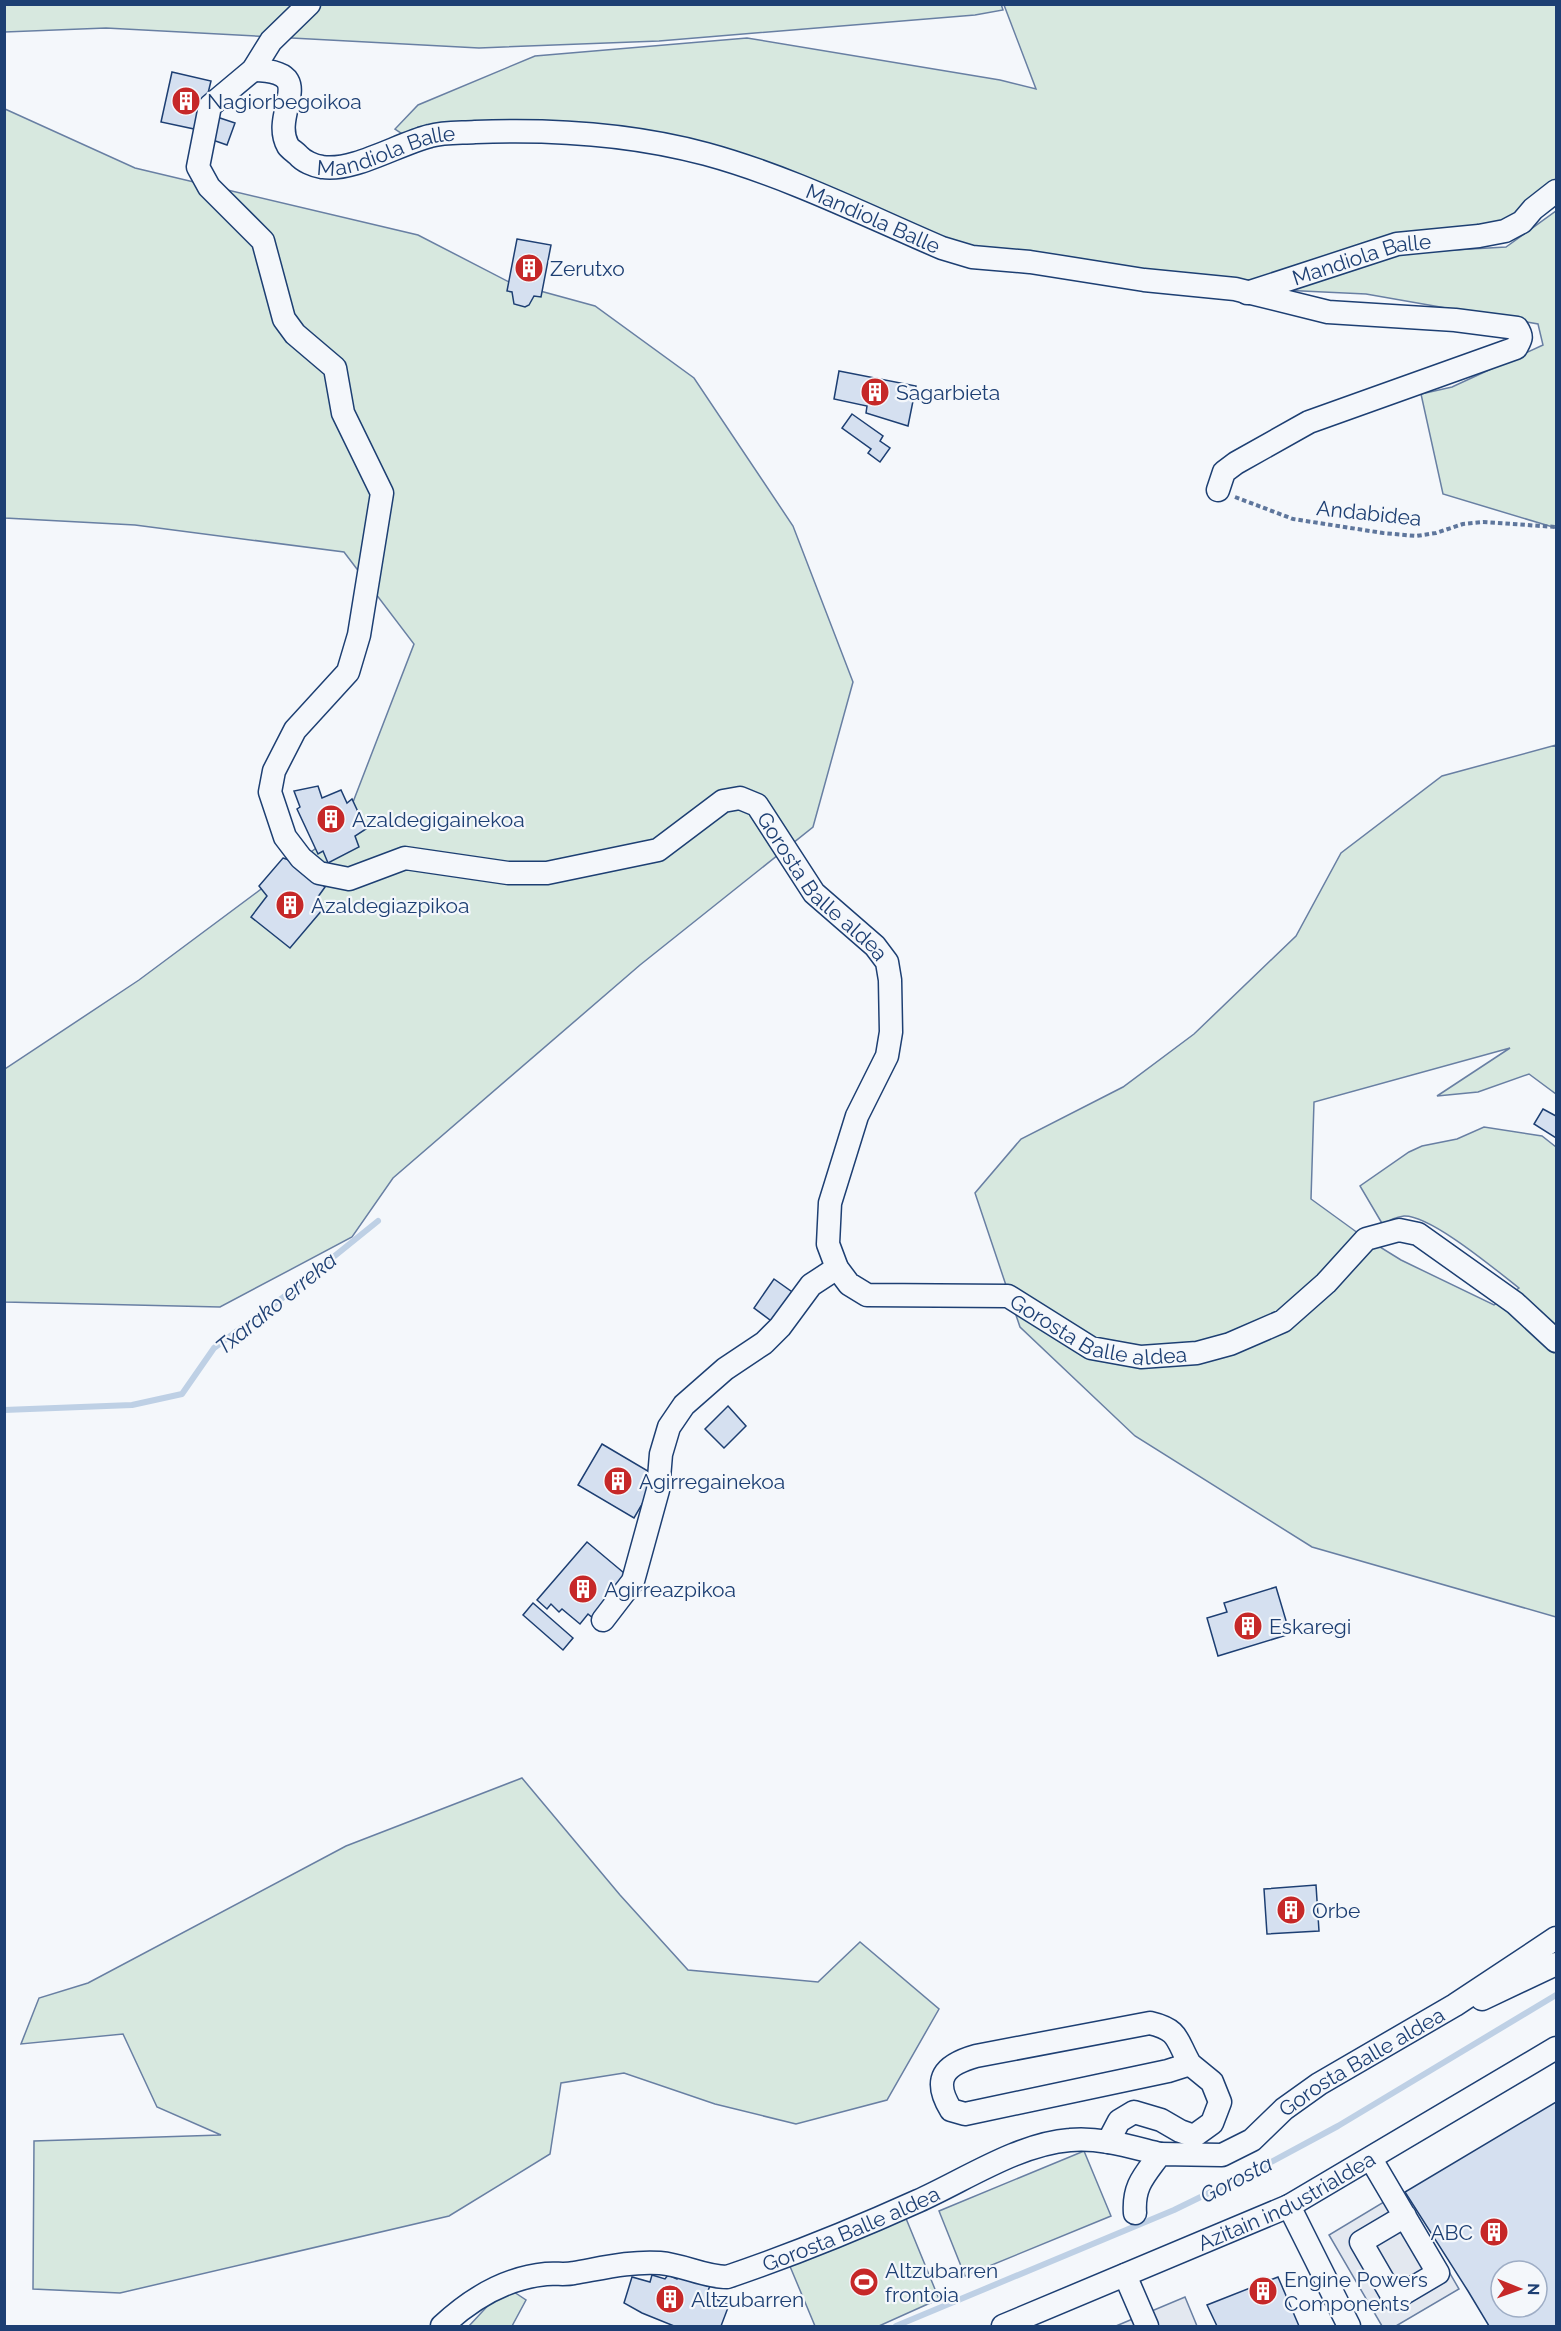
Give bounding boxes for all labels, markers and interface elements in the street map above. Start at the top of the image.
building icon: Nagiorbegoikoa [170,85,202,117]
place label: Nagiorbegoikoa [207,89,362,114]
street label: Mandiola Balle [316,120,456,181]
street label: Mandiola Balle [803,178,944,258]
street label: Mandiola Balle [1289,228,1432,290]
building icon: Zerutxo [513,252,545,284]
place label: Zerutxo [550,256,625,281]
building icon: Sagarbieta [859,376,891,408]
place label: Sagarbieta [896,380,1000,405]
street label: Andabidea [1315,495,1423,531]
building icon: Azaldegigainekoa [315,803,347,835]
place label: Azaldegigainekoa [352,807,525,832]
street label: Gorosta Balle aldea [752,807,894,965]
building icon: Azaldegiazpikoa [274,889,306,921]
place label: Azaldegiazpikoa [311,893,469,918]
water label: Txarako erreka [210,1246,342,1360]
street label: Gorosta Balle aldea [1006,1288,1188,1370]
building icon: Agirregainekoa [602,1465,634,1497]
place label: Agirregainekoa [639,1469,785,1494]
building icon: Agirreazpikoa [567,1573,599,1605]
place label: Agirreazpikoa [604,1577,736,1602]
building icon: Eskaregi [1232,1610,1264,1642]
place label: Eskaregi [1269,1614,1351,1639]
building icon: Orbe [1275,1894,1307,1926]
place label: Orbe [1312,1898,1360,1923]
street label: Gorosta Balle aldea [1274,2002,1449,2121]
street label: Azitain industrialdea [1194,2146,1379,2255]
water label: Gorosta [1195,2150,1277,2208]
street label: Gorosta Balle aldea [759,2180,944,2276]
building icon: ABC [1478,2216,1510,2248]
place label: ABC [1430,2220,1473,2245]
place label: Altzubarren frontoia [885,2258,998,2307]
north arrow [1489,2259,1549,2319]
sports icon: Altzubarren frontoia [848,2266,880,2298]
place label: Engine Powers Components [1284,2267,1428,2316]
building icon: Engine Powers Components [1247,2275,1279,2307]
building icon: Altzubarren [654,2283,686,2315]
text: N [1524,2283,1543,2296]
place label: Altzubarren [691,2287,804,2312]

